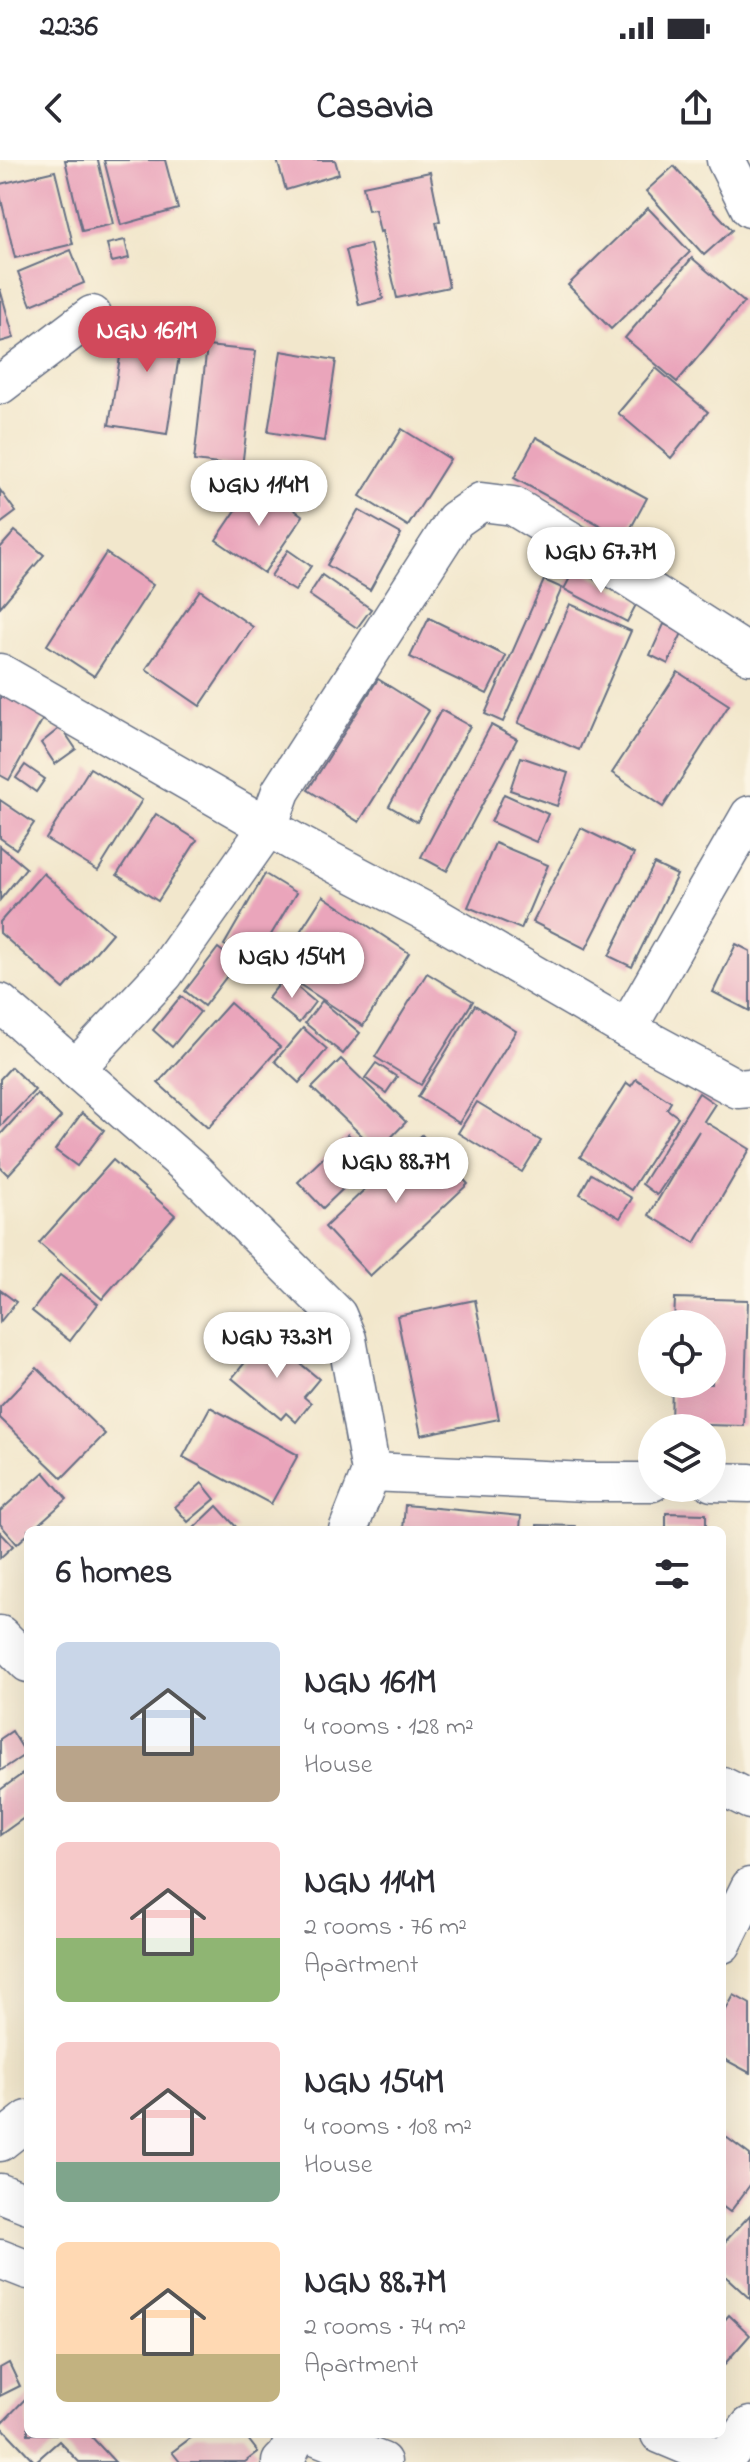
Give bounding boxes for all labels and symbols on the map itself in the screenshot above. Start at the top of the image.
pin: NGN 161M [64,306,230,374]
pin: NGN 114M [176,460,342,528]
pin: NGN 67.7M [509,527,693,595]
pin: NGN 154M [209,932,375,1000]
pin: NGN 88.7M [304,1137,488,1205]
pin: NGN 73.3M [185,1312,369,1380]

